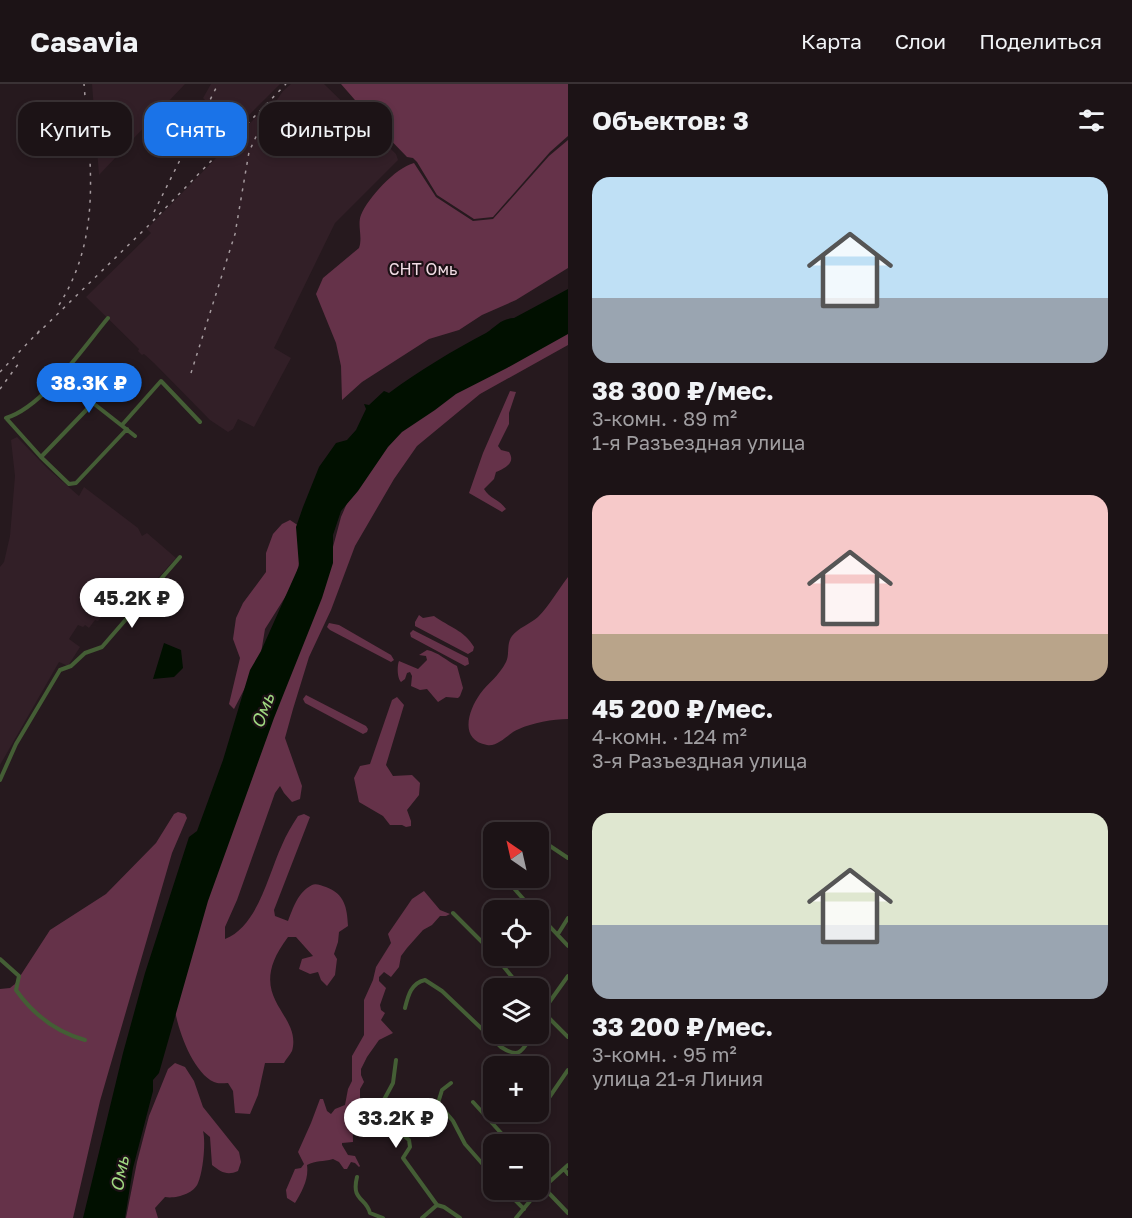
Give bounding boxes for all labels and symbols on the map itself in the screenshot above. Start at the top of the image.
park label: СНТ Омь [389,259,457,279]
pin: 38.3K ₽ [34,363,144,414]
pin: 45.2K ₽ [77,578,187,629]
water label: Омь [245,690,279,731]
north arrow [483,822,549,888]
pin: 33.2K ₽ [341,1098,451,1149]
water label: Омь [105,1154,133,1193]

